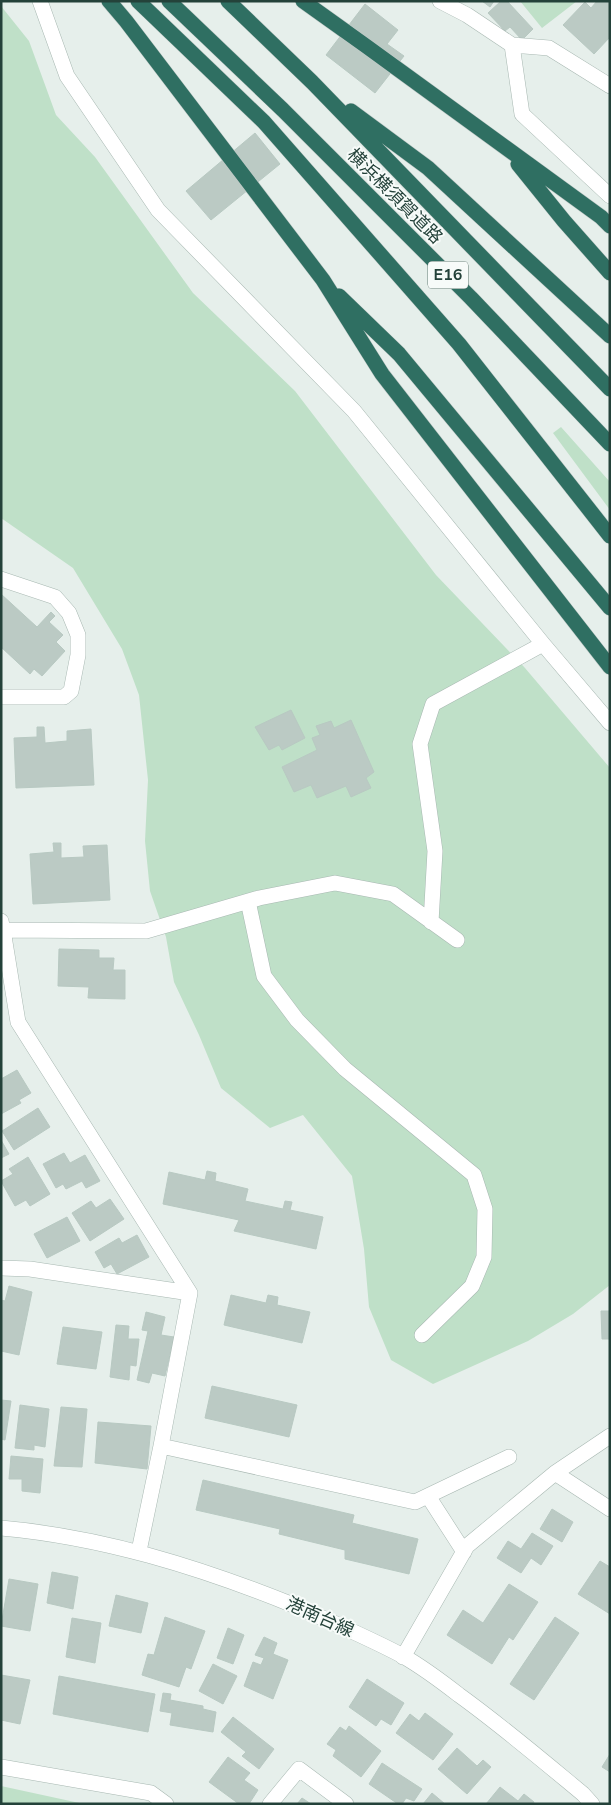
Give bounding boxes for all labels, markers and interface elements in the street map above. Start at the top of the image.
street label: 横浜横須賀道路 [342,143,448,249]
road number: E16 [428,262,468,288]
street label: 港南台線 [282,1591,358,1643]

